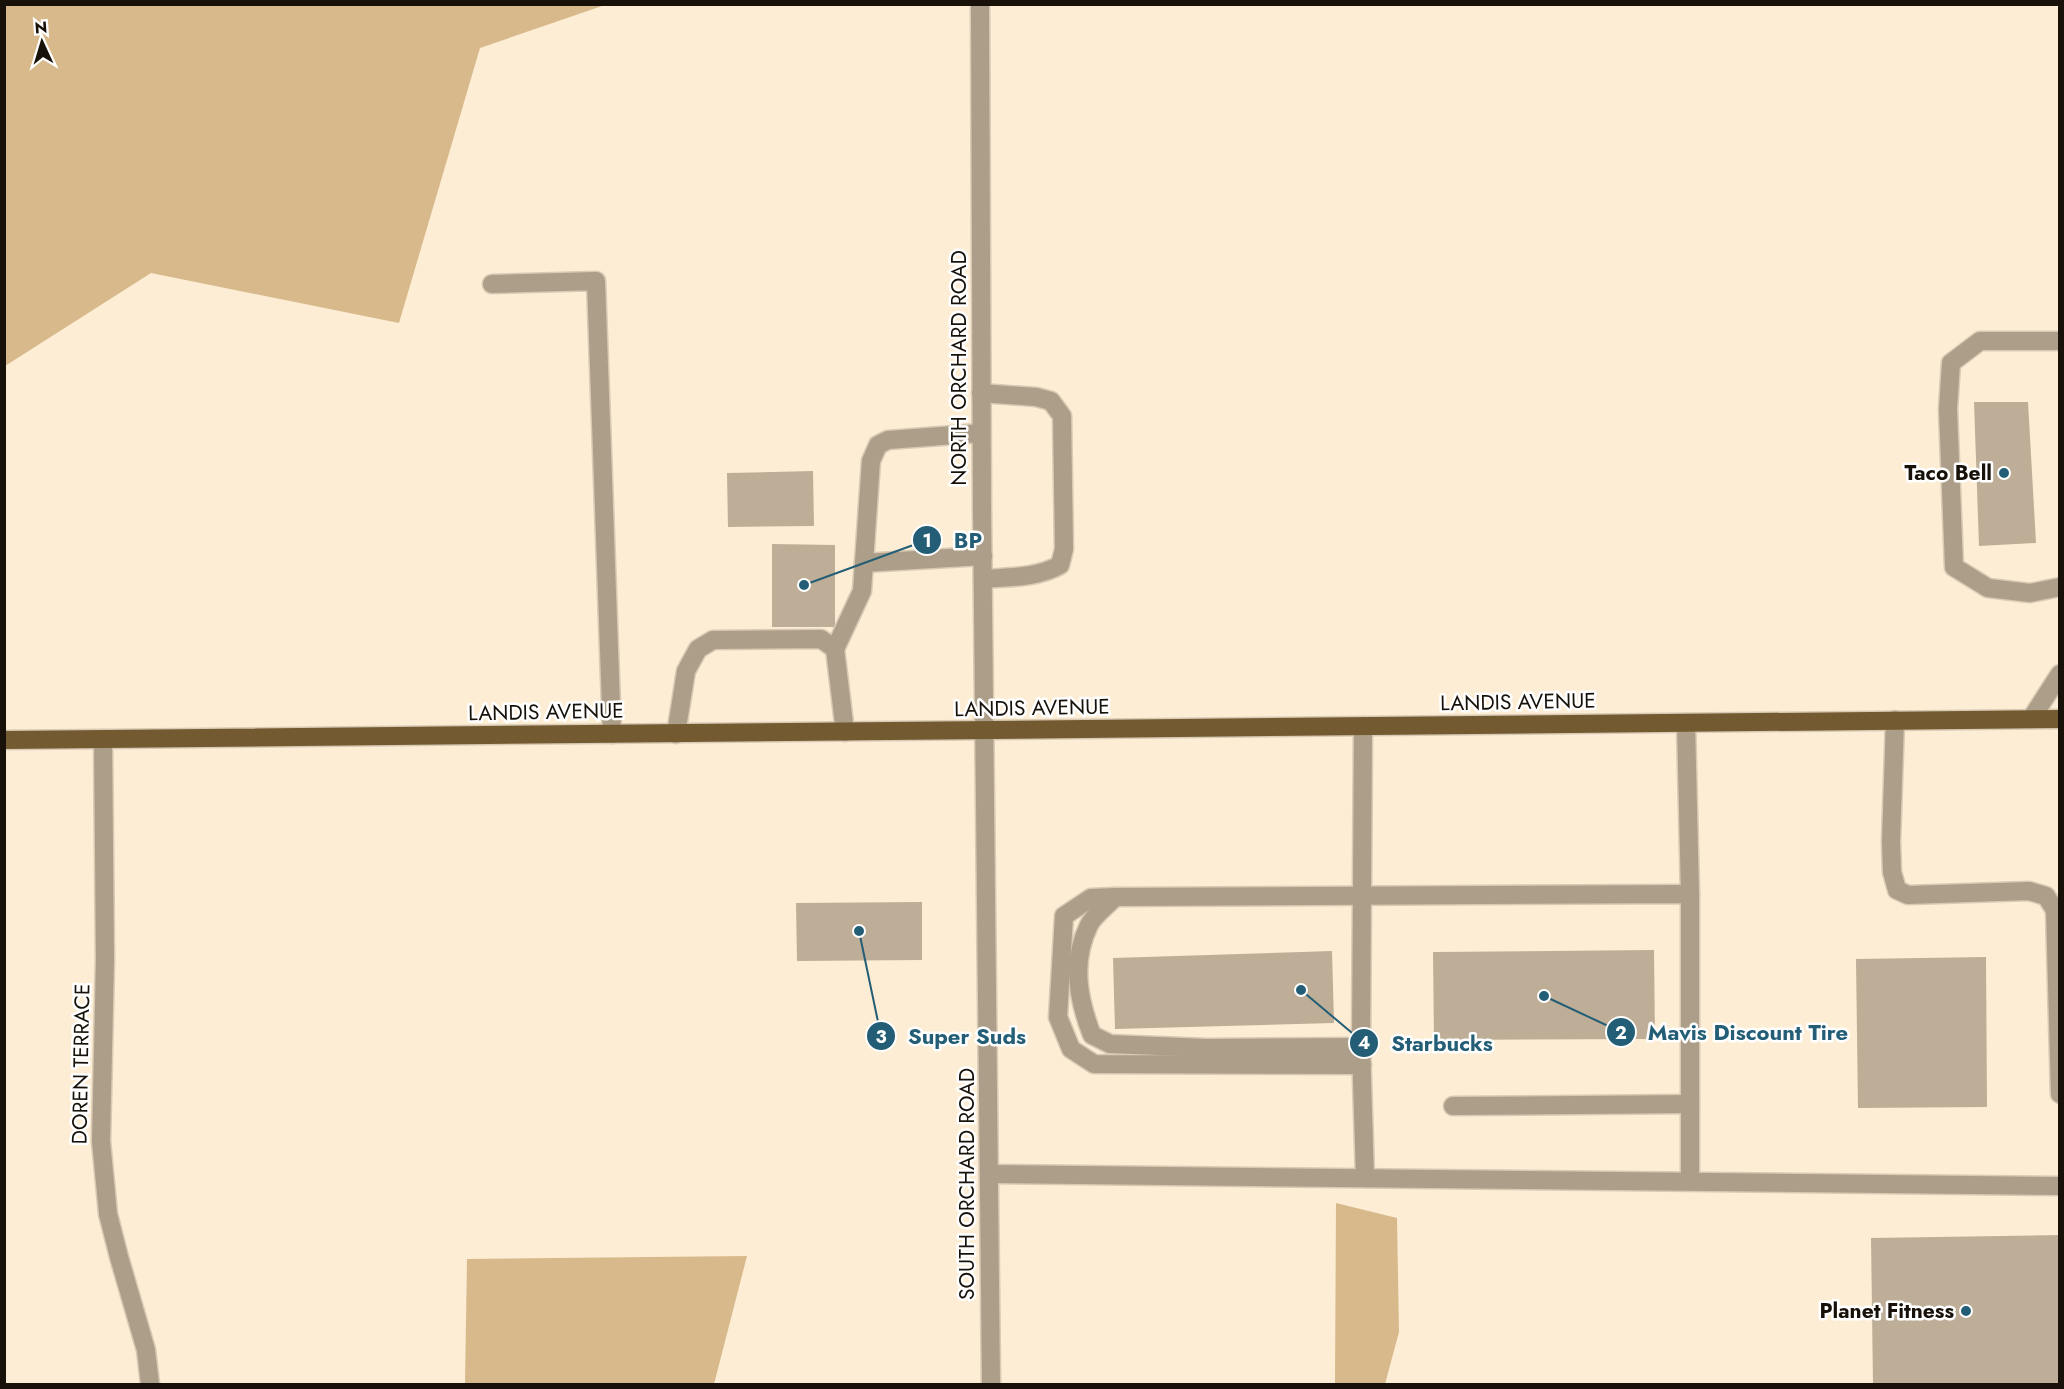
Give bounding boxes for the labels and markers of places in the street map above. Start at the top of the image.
place label: Taco Bell [1905,458,1992,488]
marker: Taco Bell [1997,466,2011,480]
callout: BP [912,520,994,560]
callout: Mavis Discount Tire [1606,1012,1860,1052]
callout: Super Suds [866,1016,1038,1056]
callout: Starbucks [1349,1023,1505,1063]
place label: Planet Fitness [1819,1296,1954,1326]
marker: Planet Fitness [1959,1304,1973,1318]

